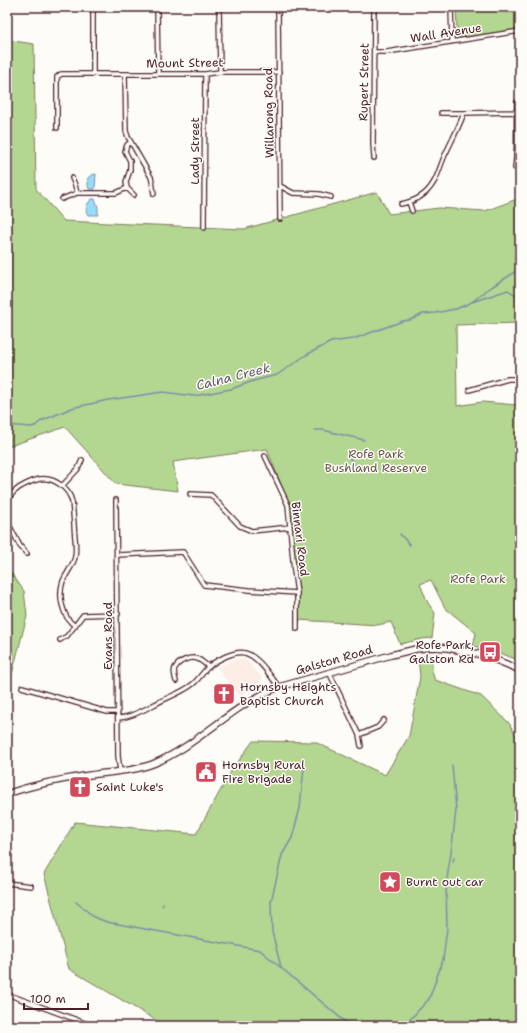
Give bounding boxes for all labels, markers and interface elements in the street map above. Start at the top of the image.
street label: Wall Avenue [409,19,483,47]
street label: Rupert Street [355,43,373,121]
street label: Mount Street [146,54,224,72]
street label: Willarong Road [260,67,278,158]
street label: Lady Street [187,117,203,185]
water label: Calna Creek [194,359,272,394]
park label: Rofe Park Bushland Reserve [325,446,427,476]
street label: Binnari Road [287,501,313,578]
park label: Rofe Park [450,571,506,587]
street label: Evans Road [100,602,116,670]
place label: Rofe Park, Galston Rd [409,637,474,667]
bus stop icon: Rofe Park, Galston Rd [477,639,503,665]
street label: Galston Road [294,641,375,679]
place label: Hornsby Heights Baptist Church [240,679,336,709]
church icon: Hornsby Heights Baptist Church [211,681,237,707]
place label: Hornsby Rural Fire Brigade [222,757,305,787]
public building icon: Hornsby Rural Fire Brigade [193,759,219,785]
church icon: Saint Luke's [67,774,93,800]
place label: Saint Luke's [96,779,164,795]
place icon: Burnt out car [377,869,403,895]
place label: Burnt out car [406,874,484,890]
scale bar [24,985,88,1011]
text: 100 m [30,991,66,1007]

